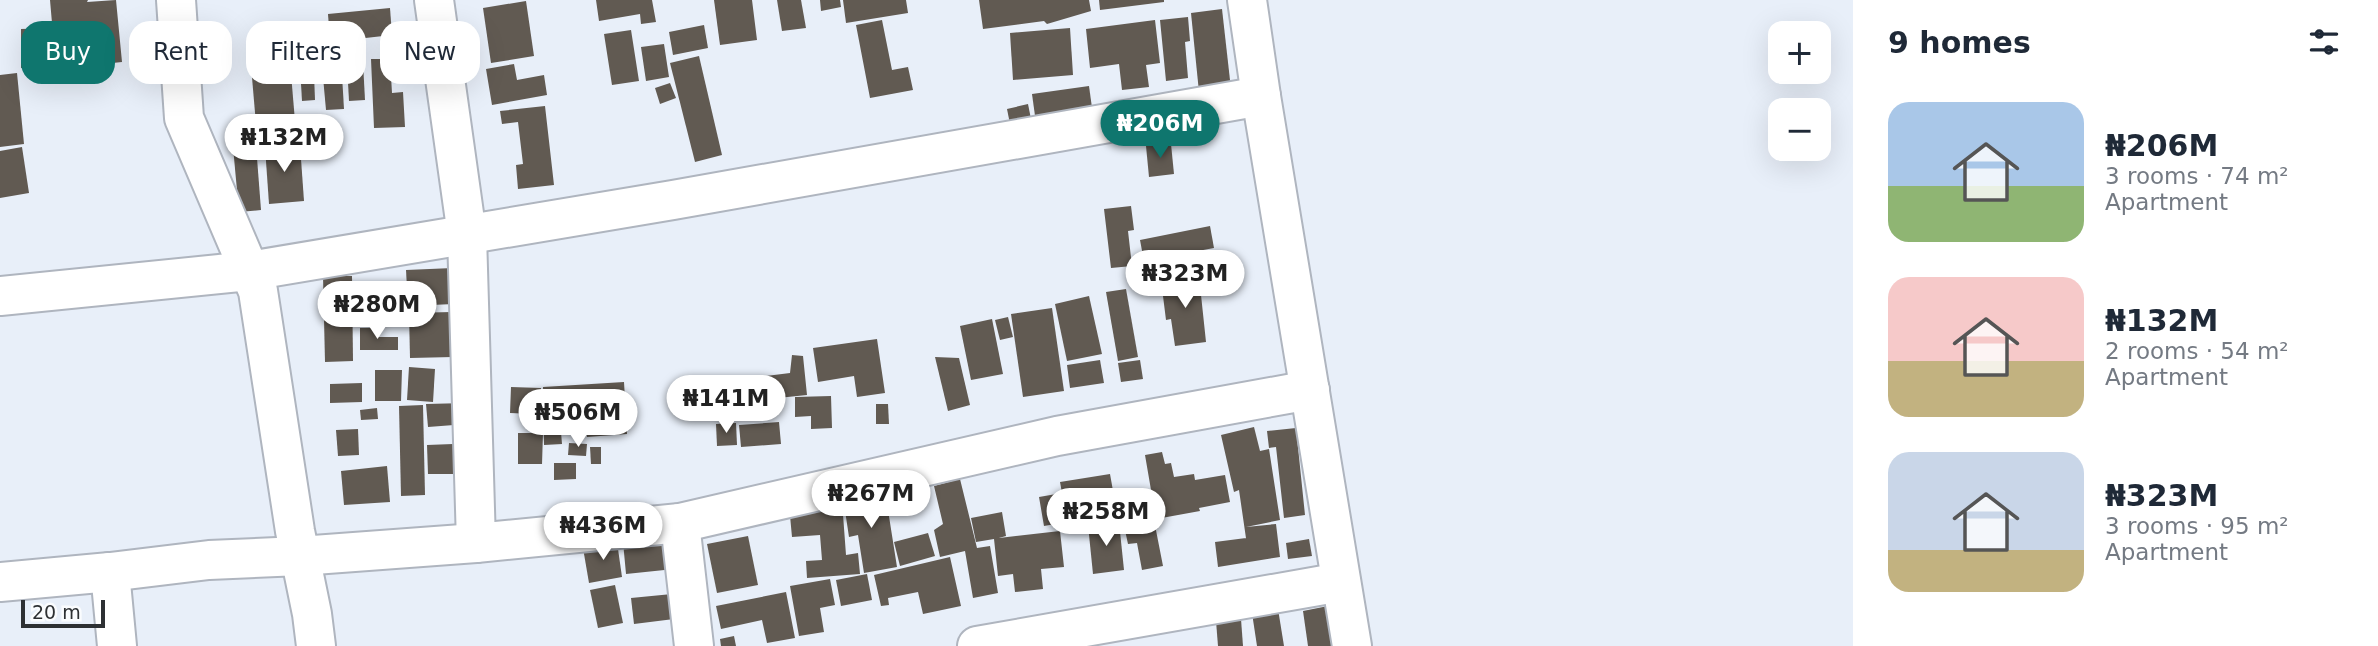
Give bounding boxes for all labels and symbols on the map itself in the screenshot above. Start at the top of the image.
pin: ₦206M [1111,100,1209,160]
pin: ₦132M [235,114,333,174]
pin: ₦323M [1136,250,1234,310]
pin: ₦280M [328,282,426,341]
pin: ₦141M [677,376,775,435]
pin: ₦506M [529,390,627,449]
pin: ₦267M [822,470,920,530]
pin: ₦258M [1057,489,1155,548]
pin: ₦436M [554,503,652,562]
scale bar [21,597,105,629]

